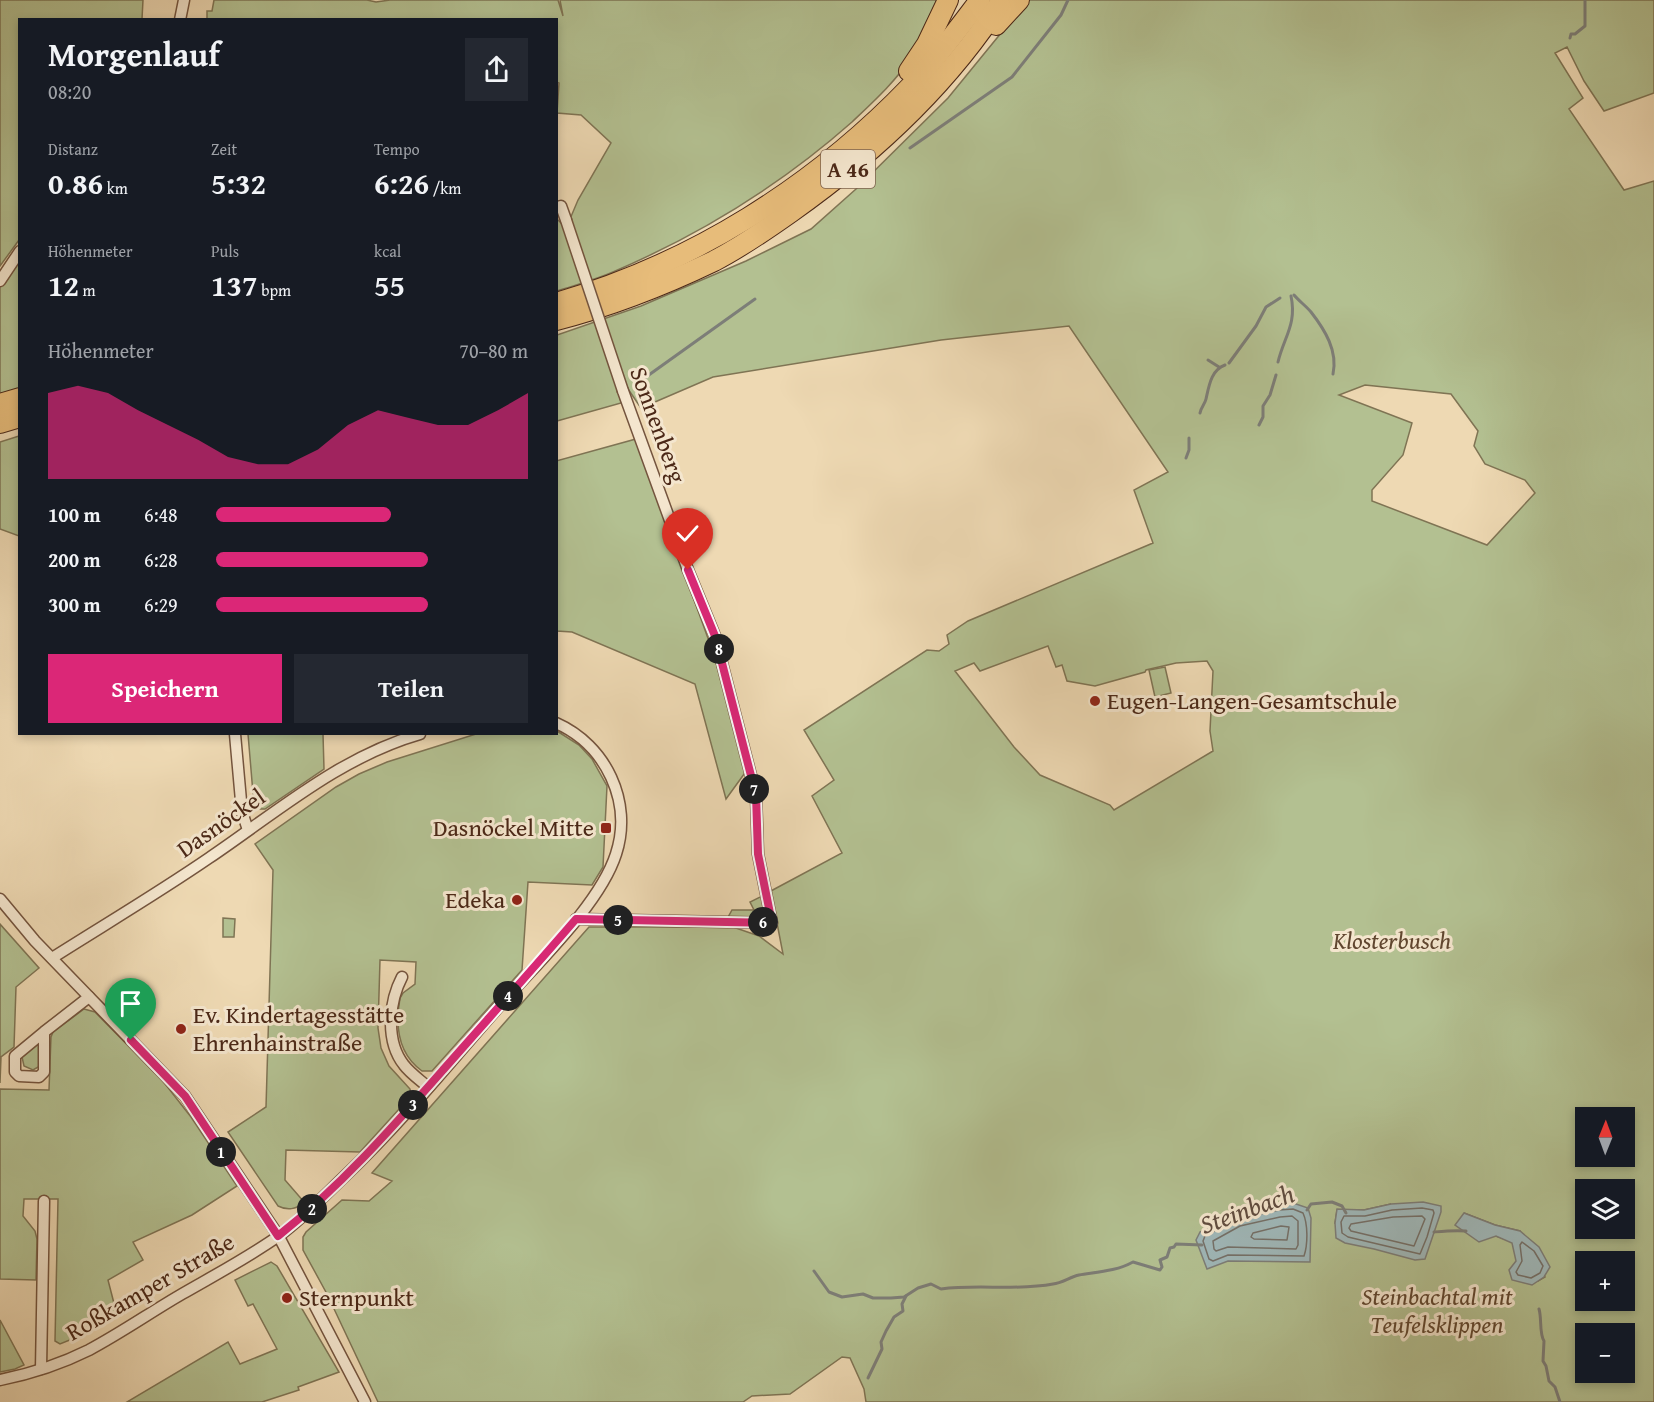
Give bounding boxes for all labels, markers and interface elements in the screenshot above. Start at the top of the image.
text: Morgenlauf [48,30,220,78]
button: share [465,38,528,101]
text: 08:20 [48,77,91,106]
text: Distanz [48,137,98,161]
text: Zeit [211,137,237,161]
text: Tempo [374,137,420,161]
road number: A 46 [821,150,875,188]
text: 0.86 [48,161,103,205]
text: 5:32 [211,161,266,205]
text: 6:26 [374,161,429,205]
text: km [103,176,128,200]
text: /km [429,176,461,200]
text: Höhenmeter [48,239,133,263]
text: Puls [211,239,239,263]
text: kcal [374,239,401,263]
text: 12 [48,263,79,307]
text: 137 [211,263,258,307]
text: 55 [374,263,405,307]
text: m [79,278,96,302]
text: bpm [258,278,291,302]
text: Höhenmeter [48,336,154,365]
text: 70–80 m [459,336,528,365]
street label: Sonnenberg [621,362,696,488]
text: 100 m [48,500,101,529]
text: 6:48 [144,500,178,529]
pin [662,508,713,570]
icon: check [671,517,704,550]
text: 200 m [48,545,101,574]
text: 6:28 [144,545,178,574]
text: 300 m [48,590,101,619]
text: 6:29 [144,590,178,619]
pin: 8 [704,634,734,664]
text: 8 [715,637,723,661]
button: Speichern [48,654,282,723]
button: Teilen [294,654,528,723]
place label: Eugen-Langen-Gesamtschule [1107,683,1397,718]
marker: Eugen-Langen-Gesamtschule [1088,694,1102,708]
pin: 7 [739,774,769,804]
text: 7 [750,777,758,801]
street label: Dasnöckel [169,779,272,866]
place label: Dasnöckel Mitte [433,810,594,845]
marker: Dasnöckel Mitte [599,821,613,835]
place label: Edeka [445,882,506,917]
marker: Edeka [510,893,524,907]
pin: 5 [603,905,633,935]
pin: 6 [748,907,778,937]
text: 5 [614,908,622,932]
text: 6 [759,910,767,934]
park label: Klosterbusch [1332,923,1451,958]
pin [105,978,156,1040]
pin: 4 [493,981,523,1011]
text: 4 [504,984,512,1008]
icon: arrive [114,987,147,1020]
place label: Ev. Kindertagesstätte Ehrenhainstraße [193,997,404,1060]
marker: Ev. Kindertagesstätte Ehrenhainstraße [174,1022,188,1036]
pin: 3 [398,1090,428,1120]
text: 3 [409,1093,417,1117]
north arrow [1575,1107,1635,1167]
map controls [1575,1107,1635,1383]
pin: 1 [206,1137,236,1167]
text: 1 [217,1140,225,1164]
water label: Steinbach [1194,1173,1299,1244]
button: layers [1575,1179,1635,1239]
pin: 2 [297,1194,327,1224]
text: 2 [308,1197,316,1221]
street label: Roßkamper Straße [59,1224,240,1349]
button: + [1575,1251,1635,1311]
park label: Steinbachtal mit Teufelsklippen [1361,1279,1513,1342]
place label: Sternpunkt [299,1280,414,1315]
marker: Sternpunkt [280,1291,294,1305]
button: − [1575,1323,1635,1383]

